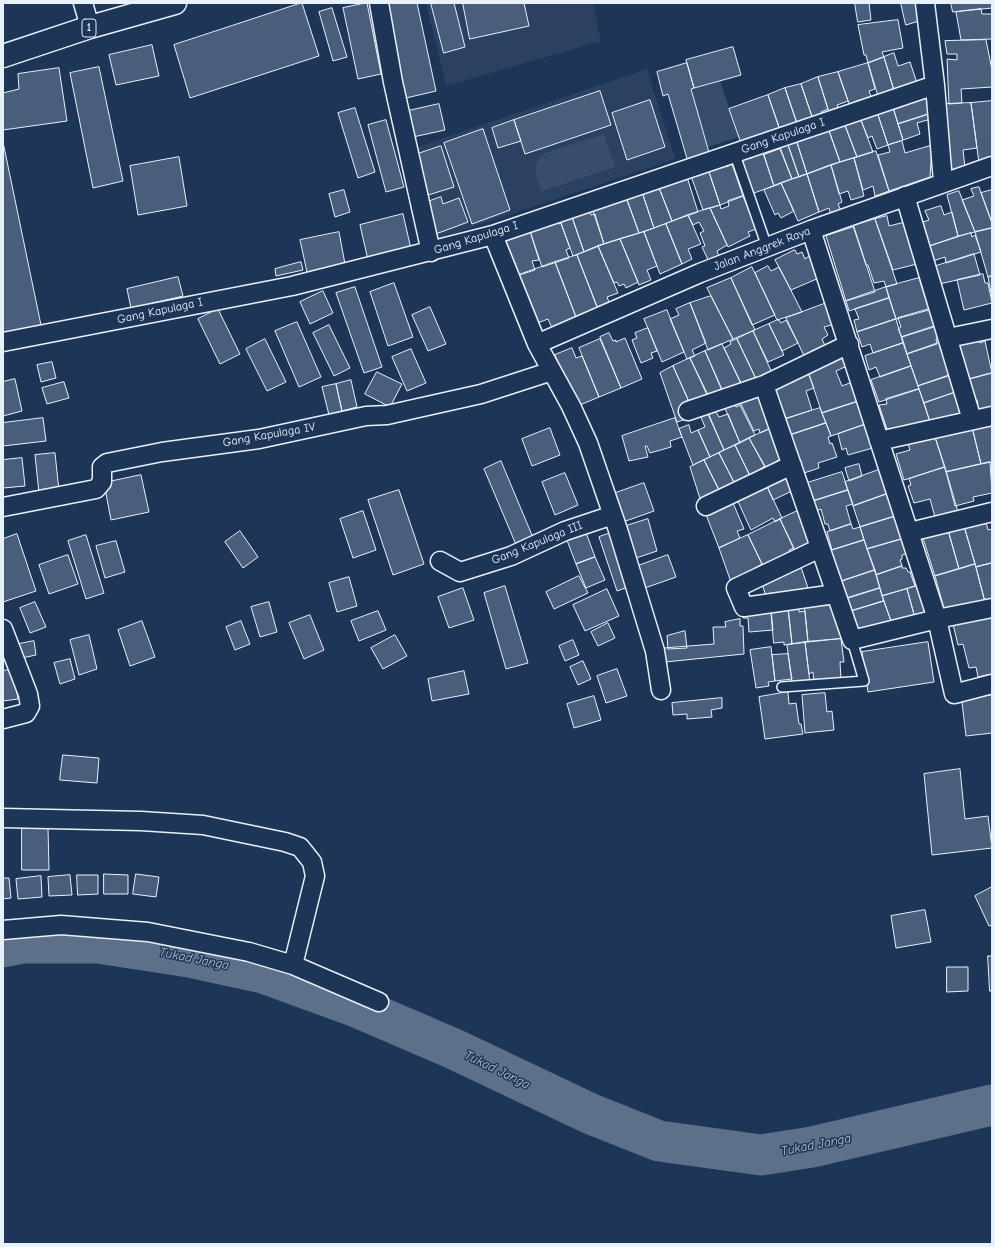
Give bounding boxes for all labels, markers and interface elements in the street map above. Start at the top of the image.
road number: 1 [82,19,96,37]
street label: Gang Kapulaga I [739,115,827,157]
street label: Gang Kapulaga I [432,218,520,258]
street label: Jalan Anggrek Raya [712,224,812,274]
street label: Gang Kapulaga I [116,295,204,327]
street label: Gang Kapulaga IV [222,420,316,450]
street label: Gang Kapulaga III [489,518,585,568]
water label: Tukad Janga [158,945,230,973]
water label: Tukad Janga [462,1047,532,1093]
water label: Tukad Janga [780,1131,852,1159]

